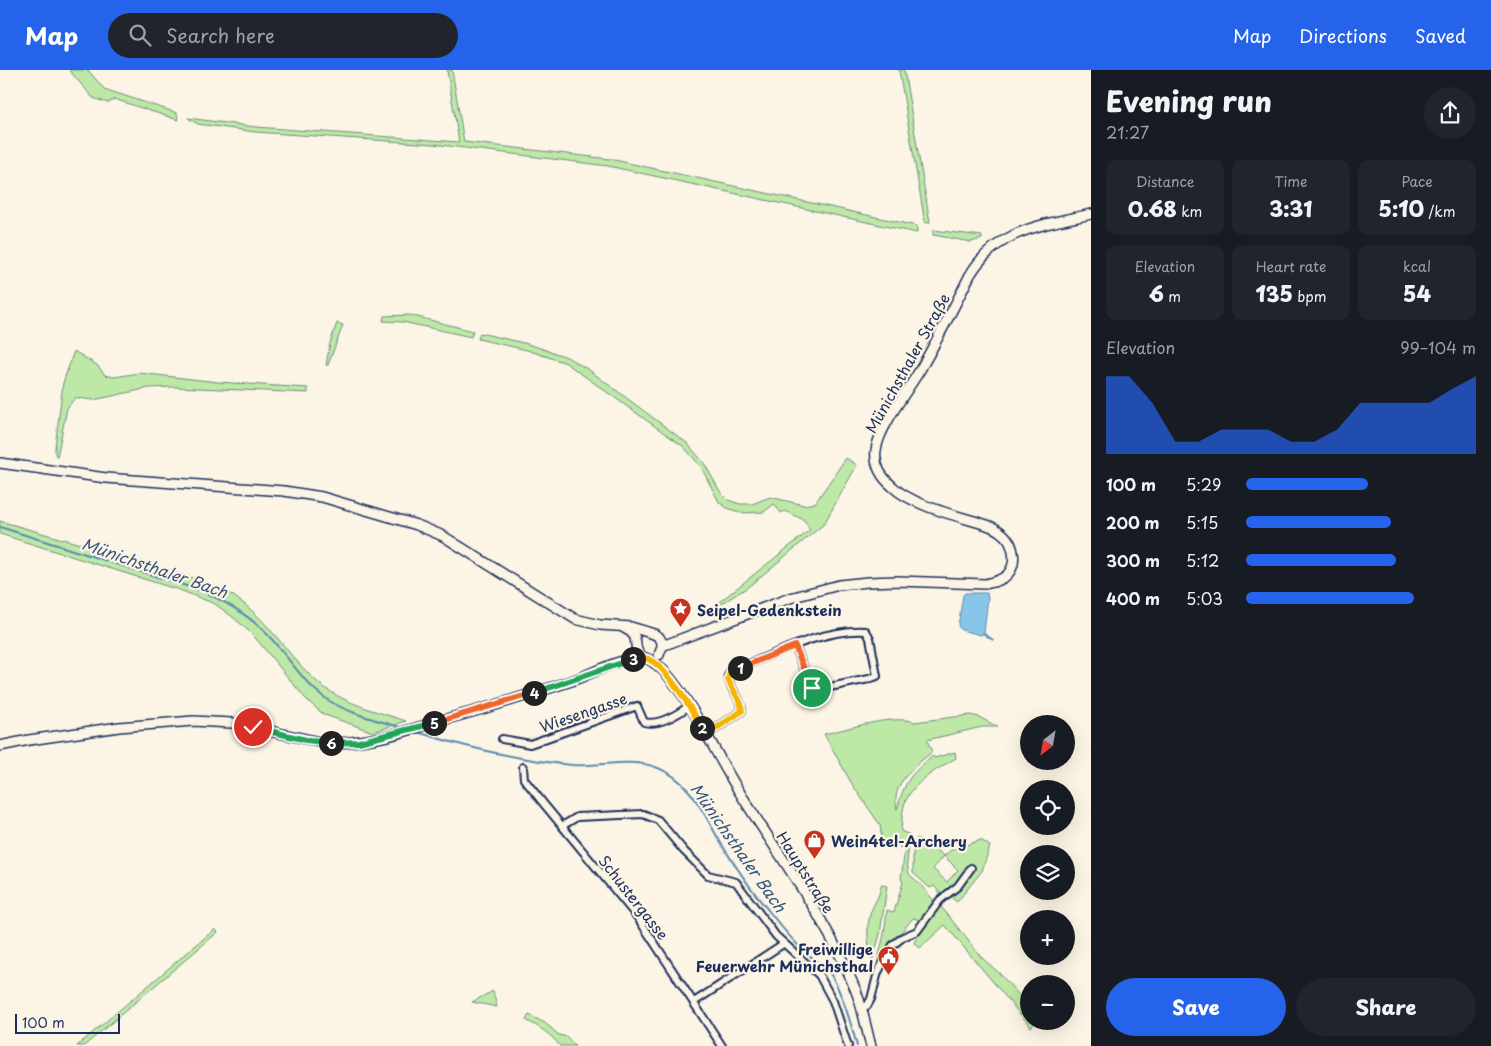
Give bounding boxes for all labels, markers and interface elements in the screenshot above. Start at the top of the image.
search box [108,13,458,58]
text: Map [25,17,78,53]
icon: search [126,21,154,49]
text: Search here [166,21,275,49]
text: Map [1233,22,1271,49]
text: Directions [1299,22,1387,49]
text: Saved [1415,22,1466,49]
text: Evening run [1106,79,1272,122]
button: share [1424,87,1476,139]
text: 21:27 [1106,120,1149,144]
text: Distance [1136,171,1194,192]
text: Time [1274,171,1308,192]
text: Pace [1401,171,1433,192]
text: 0.68 [1128,192,1177,224]
text: 3:31 [1270,192,1312,224]
text: 5:10 [1379,192,1424,224]
text: km [1177,201,1202,222]
text: /km [1424,201,1455,222]
text: Elevation [1135,256,1195,277]
text: Heart rate [1256,256,1326,277]
text: kcal [1403,256,1431,277]
text: 6 [1149,277,1164,309]
text: 135 [1256,277,1293,309]
text: 54 [1403,277,1431,309]
text: m [1164,286,1181,307]
text: bpm [1293,286,1326,307]
street label: Münichsthaler Straße [859,289,955,437]
text: Elevation [1106,335,1175,359]
text: 99–104 m [1400,335,1476,359]
text: 100 m [1106,472,1156,496]
text: 5:29 [1186,472,1221,496]
text: 200 m [1106,510,1160,534]
text: 5:15 [1186,510,1218,534]
water label: Münichsthaler Bach [79,531,232,603]
text: 300 m [1106,548,1160,572]
text: 5:12 [1186,548,1219,572]
text: 400 m [1106,586,1160,610]
text: 5:03 [1186,586,1223,610]
place icon: Seipel-Gedenkstein [669,597,693,628]
place label: Seipel-Gedenkstein [697,598,842,621]
pin: 3 [620,646,646,672]
text: 3 [629,649,638,670]
pin: 1 [728,656,752,680]
text: 1 [737,658,744,679]
pin [791,667,833,709]
icon: arrive [798,674,826,702]
pin: 4 [522,680,546,706]
text: 4 [530,683,539,704]
street label: Wiesengasse [536,686,630,738]
pin [232,706,274,748]
pin: 5 [422,710,446,736]
icon: check [239,713,267,741]
text: 5 [430,713,439,734]
north arrow [1020,715,1075,770]
map controls [1020,715,1075,1030]
pin: 2 [690,716,714,740]
text: 2 [698,718,707,739]
pin: 6 [318,730,344,756]
text: 6 [327,733,336,754]
water label: Münichsthaler Bach [685,778,793,917]
button: locate [1020,780,1075,835]
street label: Hauptstraße [772,827,840,918]
shop icon: Wein4tel-Archery [803,828,827,859]
place label: Wein4tel-Archery [831,829,967,852]
button: layers [1020,845,1075,900]
street label: Schustergasse [594,850,675,944]
button: + [1020,910,1075,965]
place label: Freiwillige Feuerwehr Münichsthal [696,937,873,977]
public building icon: Freiwillige Feuerwehr Münichsthal [877,945,901,976]
button: − [1020,975,1075,1030]
button: Save [1106,978,1286,1036]
button: Share [1296,978,1476,1036]
scale bar [15,1011,120,1034]
text: 100 m [22,1012,65,1033]

